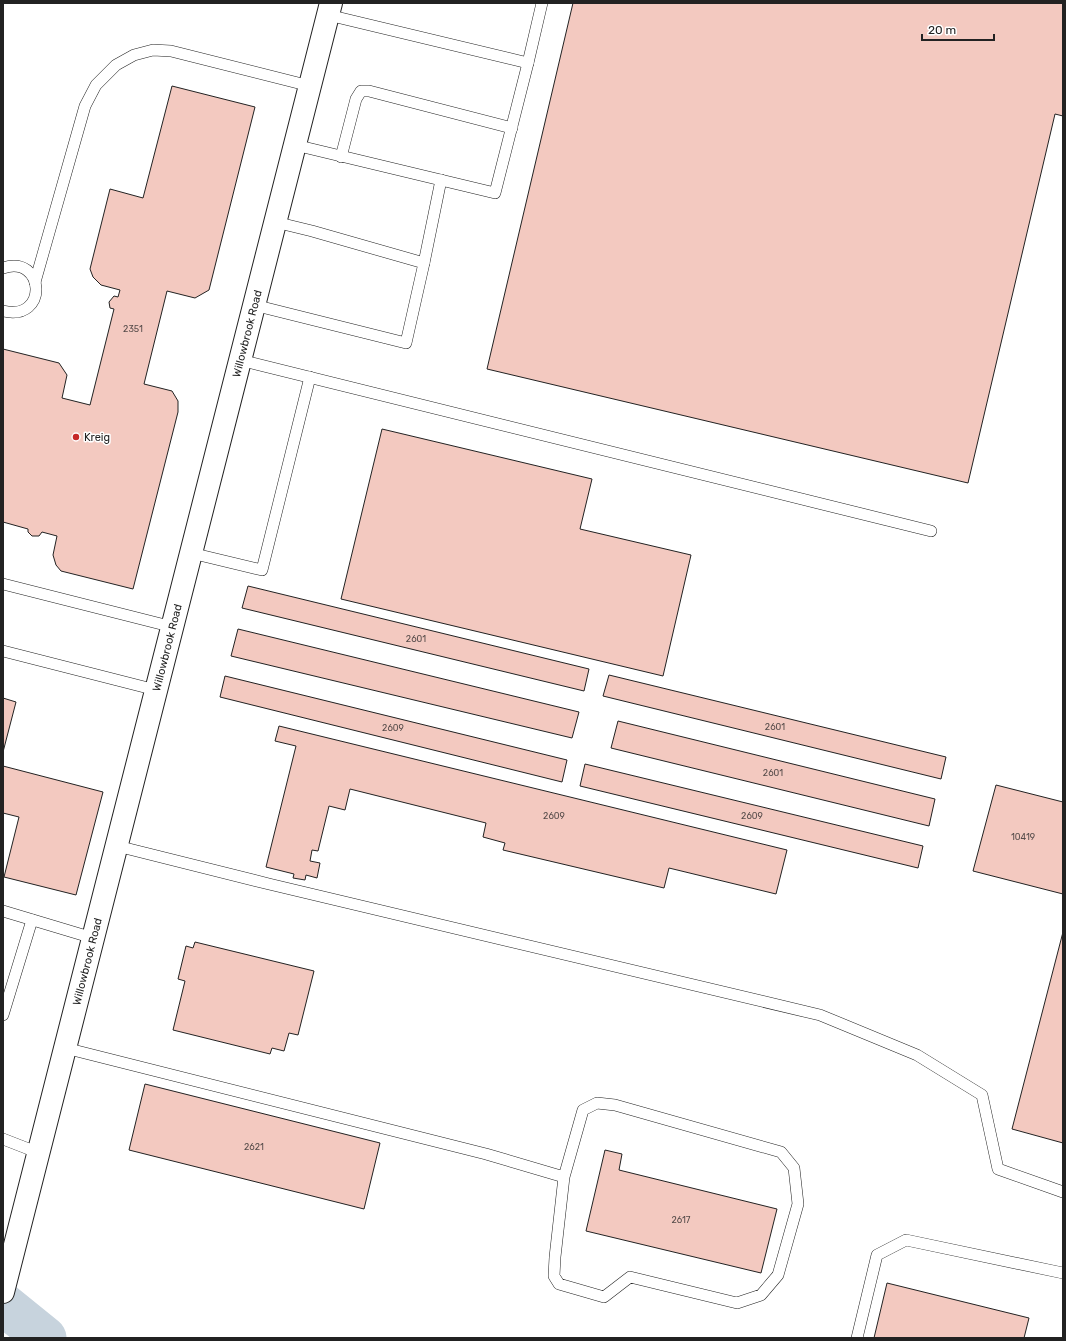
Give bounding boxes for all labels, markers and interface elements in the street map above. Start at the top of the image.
scale bar [922,16,994,42]
text: 20 m [928,23,956,37]
street label: Willowbrook Road [230,289,264,379]
house number: 2351 [123,324,143,334]
place label: Kreig [84,431,110,444]
marker: Kreig [71,432,81,442]
street label: Willowbrook Road [150,603,184,693]
house number: 2601 [406,634,426,644]
house number: 2601 [765,722,785,732]
house number: 2609 [382,723,404,733]
house number: 2601 [763,768,783,778]
house number: 2609 [543,811,565,821]
house number: 2609 [741,811,763,821]
house number: 10419 [1011,832,1035,842]
street label: Willowbrook Road [70,917,104,1007]
house number: 2621 [244,1142,264,1152]
house number: 2617 [672,1215,691,1225]

